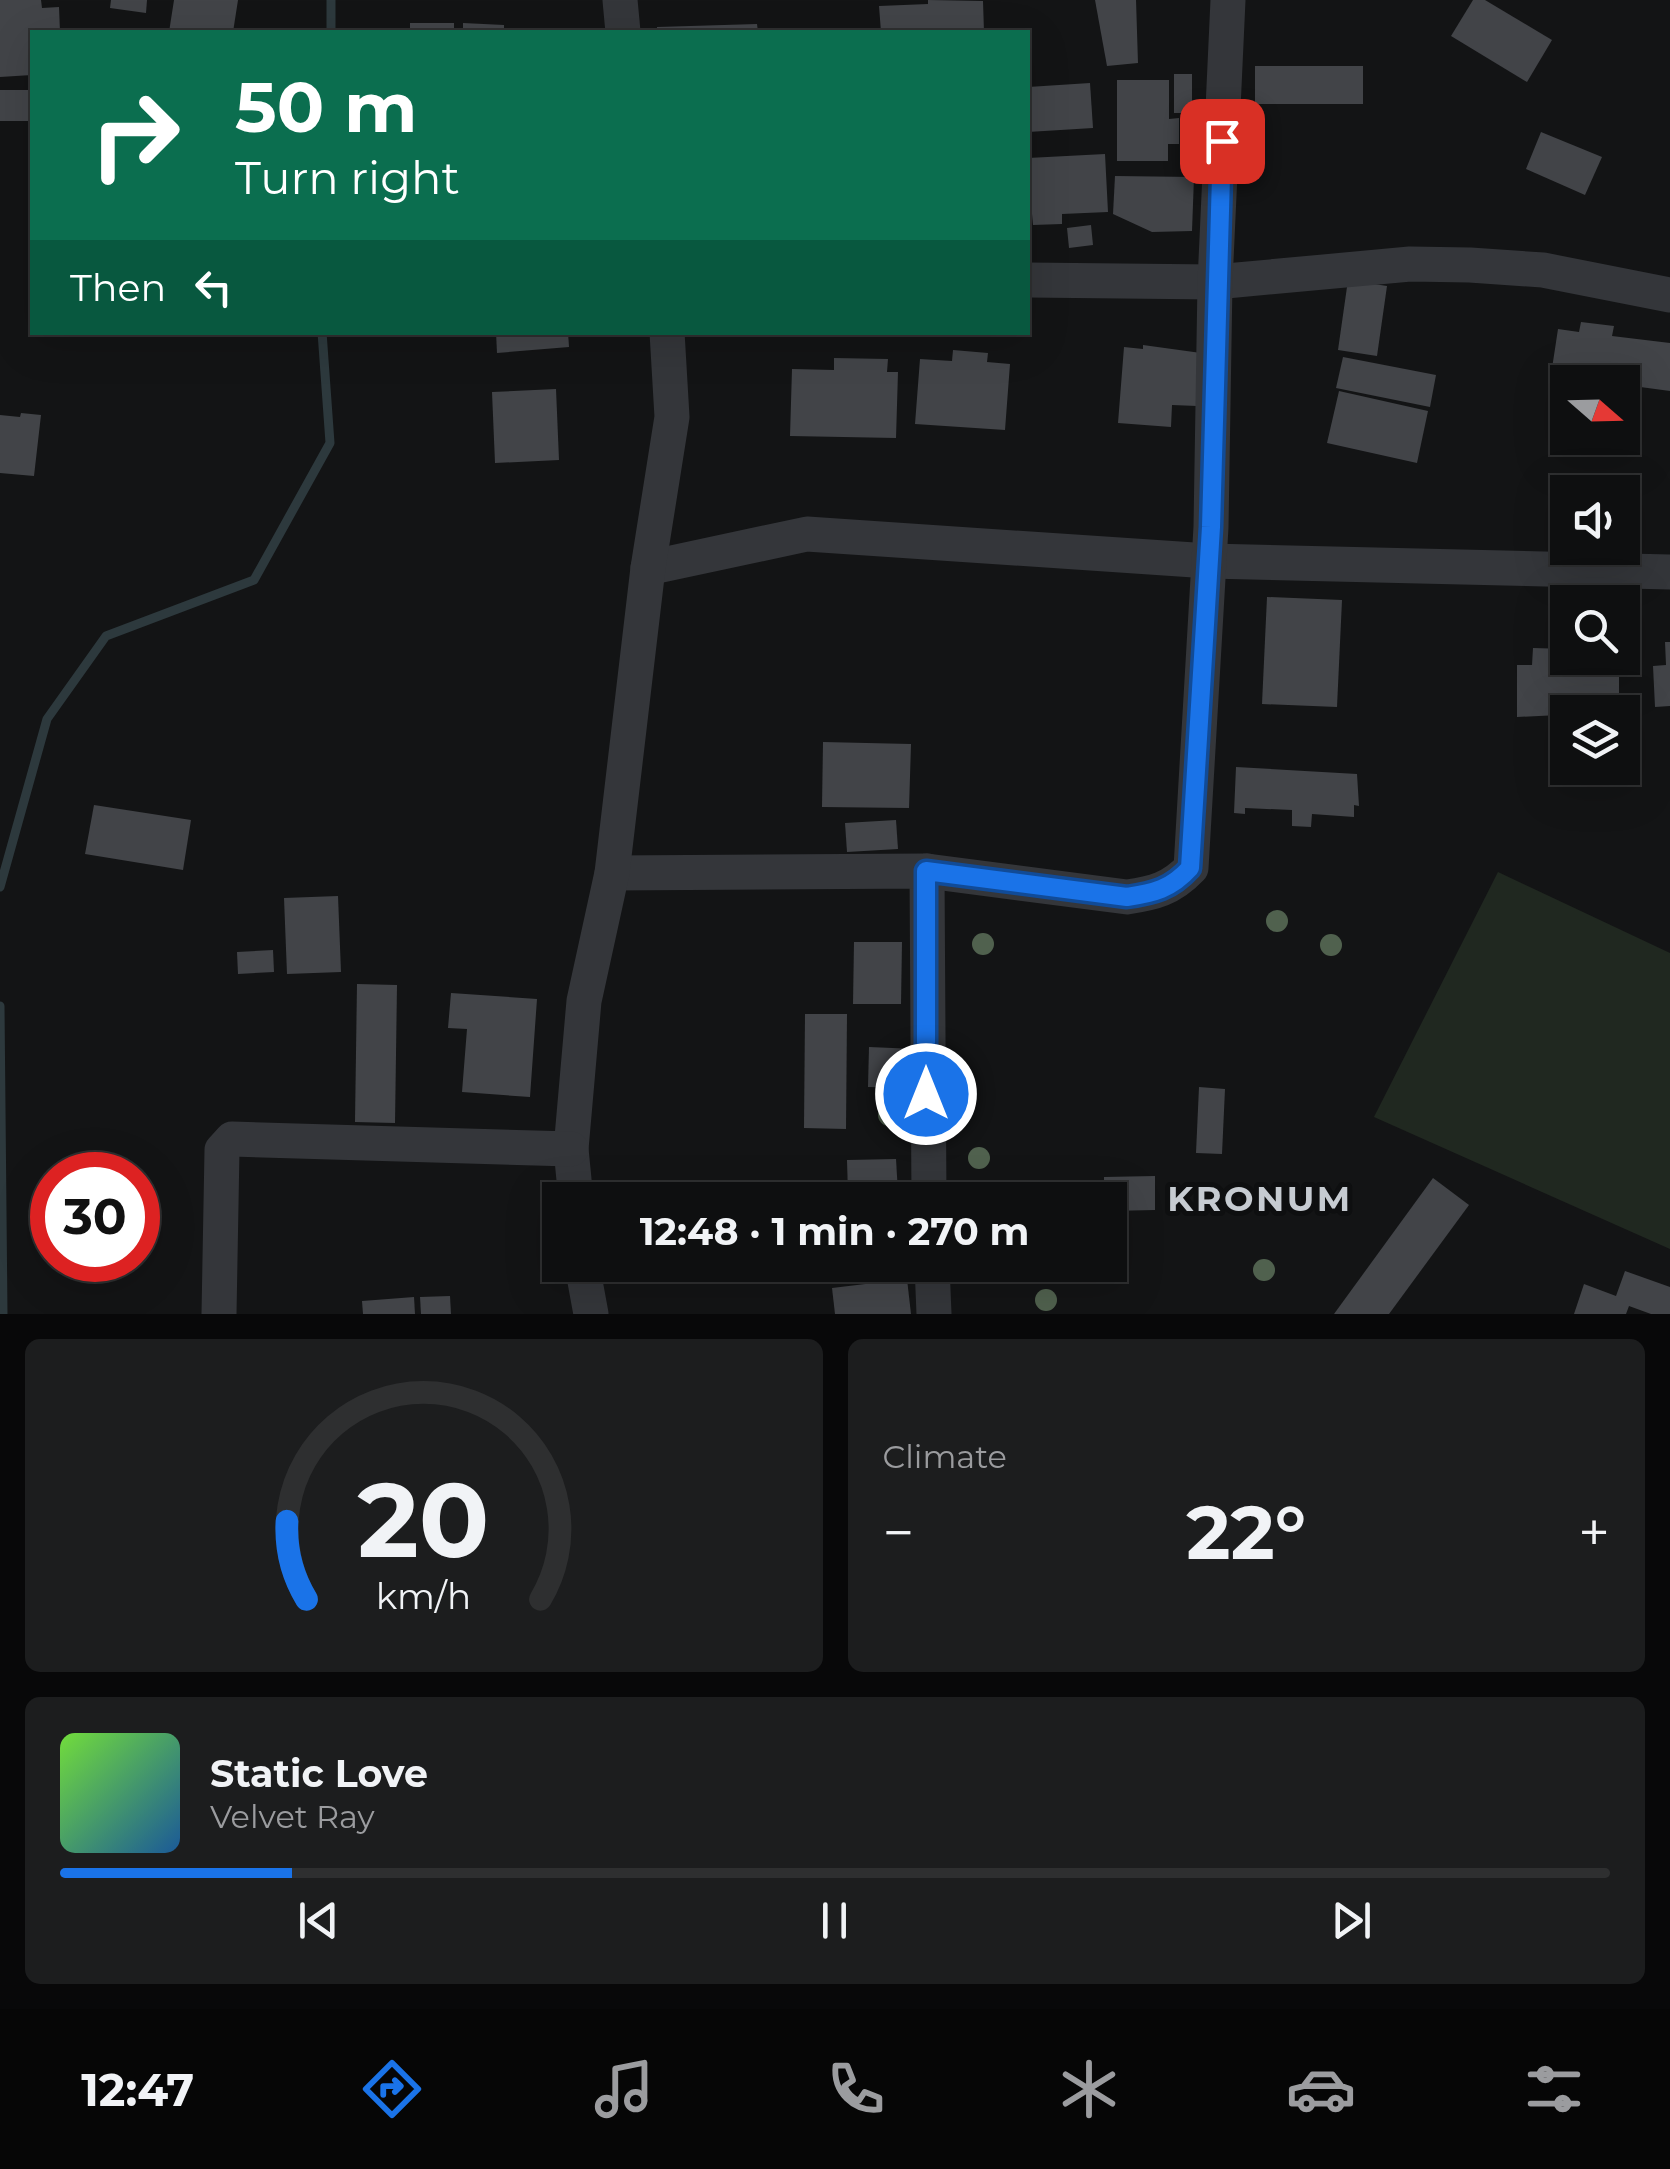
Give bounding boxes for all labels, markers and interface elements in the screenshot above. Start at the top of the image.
text: 50 m [235,64,417,150]
icon: right [70,70,200,200]
pin [1180,99,1265,184]
icon: arrive [1195,114,1250,169]
text: Turn right [235,150,460,205]
icon: left [186,260,241,315]
text: Then [70,264,166,311]
north arrow [1550,365,1640,455]
map controls [1550,365,1640,785]
button: sound [1550,475,1640,565]
button: search [1550,585,1640,675]
button: layers [1550,695,1640,785]
position arrow [874,1042,978,1146]
speed limit sign: 30 [30,1152,160,1282]
district label: KRONUM [1167,1177,1353,1220]
text: 12:48 · 1 min · 270 m [640,1208,1029,1255]
text: Climate [883,1437,1007,1476]
text: 20 [358,1456,490,1583]
text: 22° [1186,1486,1306,1578]
text: − [883,1499,914,1566]
text: + [1578,1499,1610,1566]
text: km/h [376,1574,471,1618]
text: Static Love [210,1750,428,1797]
text: Velvet Ray [210,1797,375,1836]
icon: previous [291,1893,346,1948]
icon: pause [807,1893,862,1948]
icon: next [1324,1893,1379,1948]
icon: directions [357,2054,427,2124]
icon: music [589,2054,659,2124]
icon: phone [821,2054,891,2124]
icon: climate [1054,2054,1124,2124]
icon: car [1286,2054,1356,2124]
icon: filters [1519,2054,1589,2124]
text: 12:47 [81,2062,194,2117]

